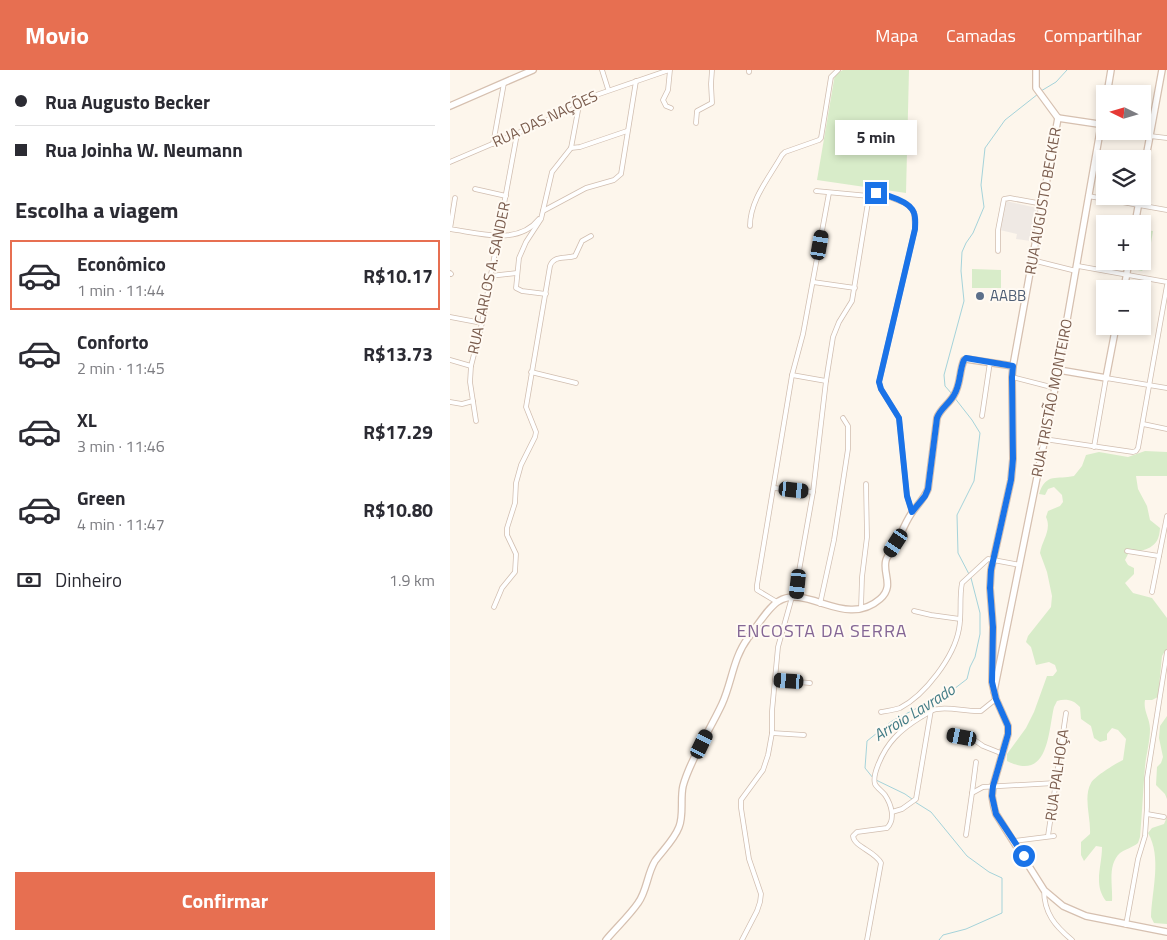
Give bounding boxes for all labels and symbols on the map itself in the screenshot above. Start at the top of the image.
street label: RUA DAS NAÇÕES [488,84,601,153]
north arrow [1096,85,1151,140]
callout: 5 min [835,121,917,156]
street label: RUA AUGUSTO BECKER [1018,126,1067,276]
route end [865,182,887,204]
street label: RUA CARLOS A. SANDER [461,200,516,356]
car [810,229,829,261]
place label: AABB [990,284,1026,307]
marker: AABB [974,290,986,302]
street label: RUA TRISTÃO MONTEIRO [1025,317,1078,479]
car [778,481,809,499]
car [881,526,910,560]
car [788,568,807,600]
district label: ENCOSTA DA SERRA [736,617,908,644]
car [773,672,804,690]
water label: Arroio Lavrado [869,677,960,747]
car [688,727,715,761]
car [945,727,978,747]
street label: RUA PALHOÇA [1039,727,1074,822]
route start [1013,845,1035,867]

